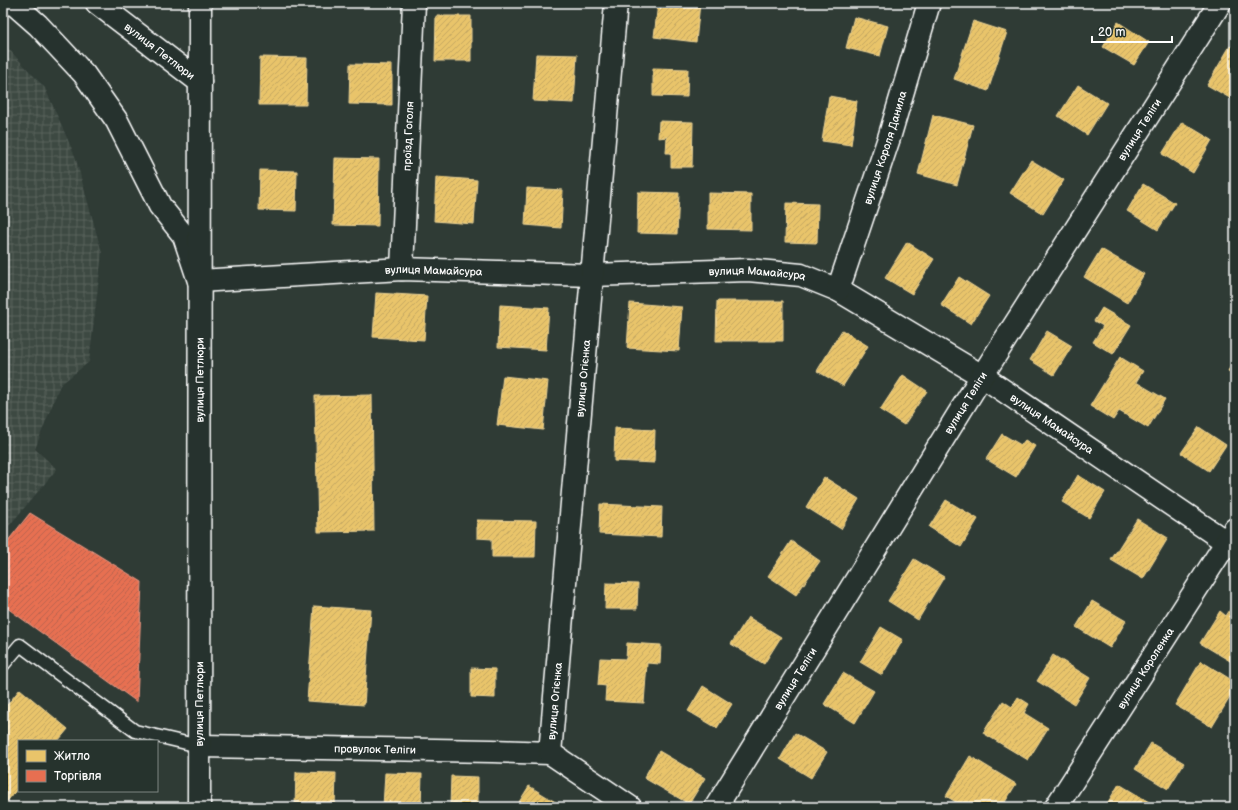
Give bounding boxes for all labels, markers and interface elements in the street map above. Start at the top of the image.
scale bar [1092,18,1172,44]
street label: вулиця Петлюри [122,20,197,82]
text: 20 m [1098,25,1125,40]
street label: вулиця Короля Данила [861,89,909,206]
street label: вулиця Теліги [1115,96,1164,163]
street label: проїзд Гоголя [400,101,416,171]
street label: вулиця Мамайсура [384,262,483,278]
street label: вулиця Мамайсура [708,263,809,283]
street label: вулиця Петлюри [193,337,206,423]
street label: вулиця Огієнка [573,339,593,418]
street label: вулиця Теліги [941,369,990,436]
street label: вулиця Мамайсура [1008,391,1096,457]
street label: вулиця Короленка [1114,625,1177,711]
street label: вулиця Теліги [771,645,819,712]
street label: вулиця Петлюри [193,661,206,747]
street label: вулиця Огієнка [545,661,564,741]
legend [18,740,158,792]
street label: провулок Теліги [334,742,416,756]
text: Житло [54,749,90,764]
text: Торгівля [54,769,102,784]

